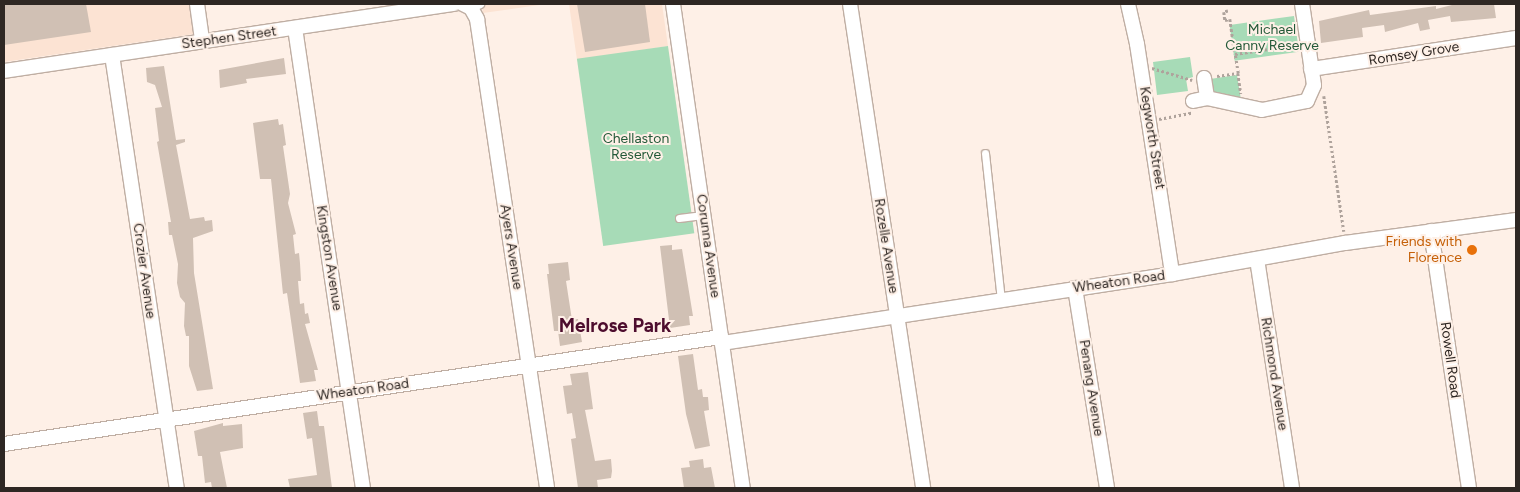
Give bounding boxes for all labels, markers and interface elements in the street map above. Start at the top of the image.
park label: Michael Canny Reserve [1225,22,1319,54]
street label: Stephen Street [180,23,278,53]
street label: Romsey Grove [1367,39,1461,69]
street label: Kegworth Street [1136,85,1168,191]
park label: Chellaston Reserve [603,131,669,164]
street label: Corunna Avenue [692,193,724,299]
street label: Rozelle Avenue [870,197,902,295]
street label: Ayers Avenue [496,203,526,291]
street label: Kingston Avenue [312,204,346,312]
street label: Crozier Avenue [129,222,159,320]
place label: Friends with Florence [1386,234,1462,266]
marker: Friends with Florence [1466,244,1478,256]
street label: Wheaton Road [1072,267,1166,297]
district label: Melrose Park [559,315,671,337]
street label: Richmond Avenue [1257,316,1291,432]
street label: Rowell Road [1436,321,1464,399]
street label: Penang Avenue [1075,339,1107,437]
street label: Wheaton Road [316,375,410,405]

